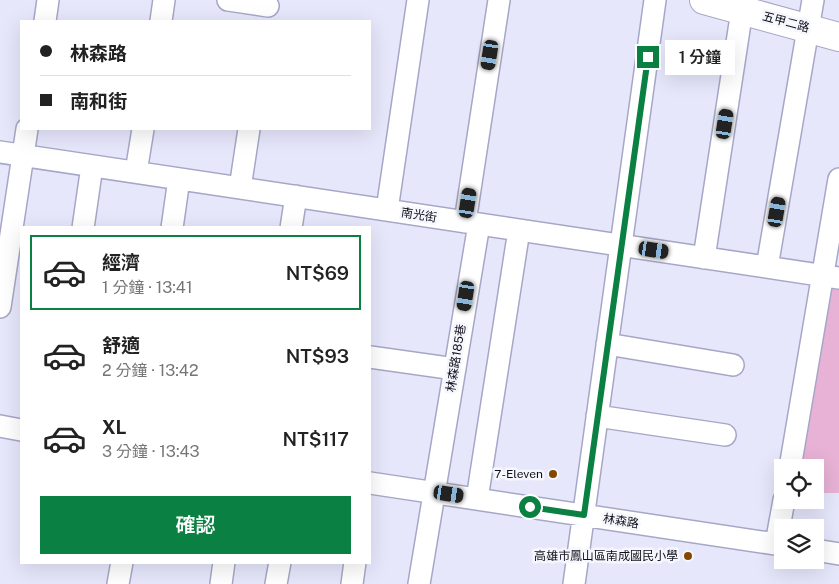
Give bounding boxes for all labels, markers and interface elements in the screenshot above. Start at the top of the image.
street label: 五甲二路 [761,9,811,35]
car [480,39,499,71]
callout: 1 分鐘 [666,40,736,74]
text: 林森路 [70,42,127,64]
route end [637,46,659,68]
text: 1 分鐘 [679,48,721,67]
text: 南和街 [70,90,127,112]
car [715,108,734,140]
car [458,187,477,219]
car [767,196,786,228]
street label: 南光街 [400,205,438,225]
car [638,240,669,260]
icon: car [42,250,87,295]
text: 經濟 [102,251,140,273]
text: NT$69 [286,262,349,284]
text: 1 分鐘 · 13:41 [102,278,192,297]
car [456,280,475,312]
street label: 林森路185巷 [444,323,468,393]
icon: car [42,333,87,378]
text: 舒適 [102,334,140,356]
text: NT$93 [286,345,349,367]
text: 2 分鐘 · 13:42 [102,361,198,380]
icon: car [42,416,87,461]
text: XL [102,416,127,438]
text: NT$117 [283,428,349,450]
text: 3 分鐘 · 13:43 [102,442,200,461]
map controls [774,459,824,569]
button: locate [774,459,824,509]
place label: 7-Eleven [494,467,543,481]
marker: 7-Eleven [547,468,559,480]
car [433,484,464,504]
button: 確認 [40,496,351,554]
route start [519,496,541,518]
street label: 林森路 [602,511,640,531]
button: layers [774,519,824,569]
place label: 高雄市鳳山區南成國民小學 [534,549,678,563]
marker: 高雄市鳳山區南成國民小學 [682,550,694,562]

